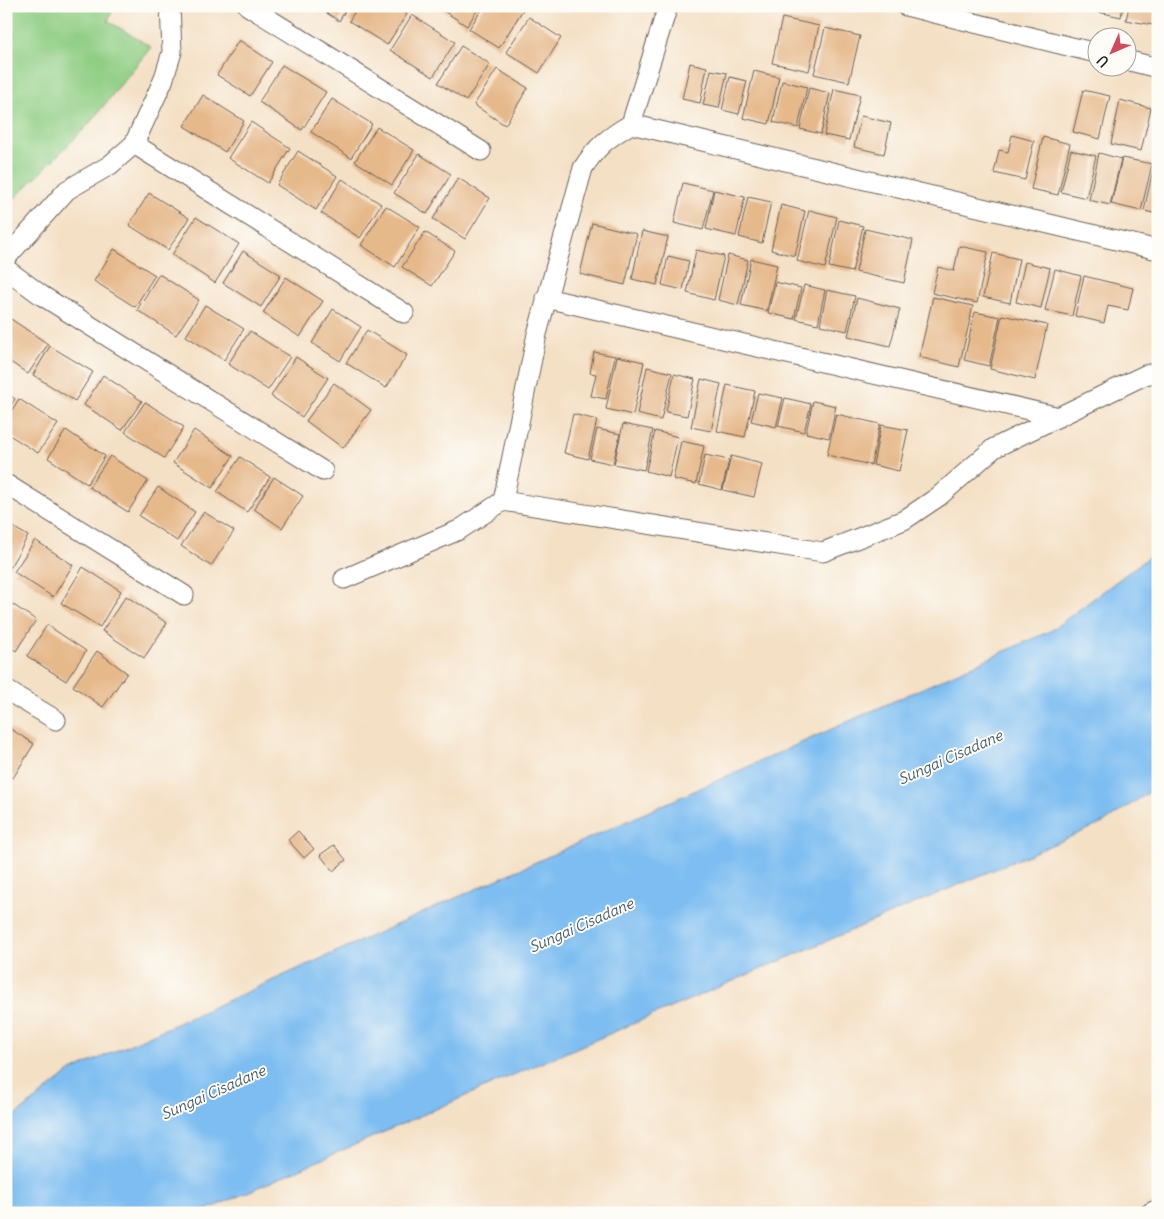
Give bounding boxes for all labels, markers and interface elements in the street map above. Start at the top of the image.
north arrow [1086,28,1136,78]
text: U [1093,51,1113,71]
water label: Sungai Cisadane [895,725,1006,789]
water label: Sungai Cisadane [526,893,637,957]
water label: Sungai Cisadane [158,1060,269,1124]

